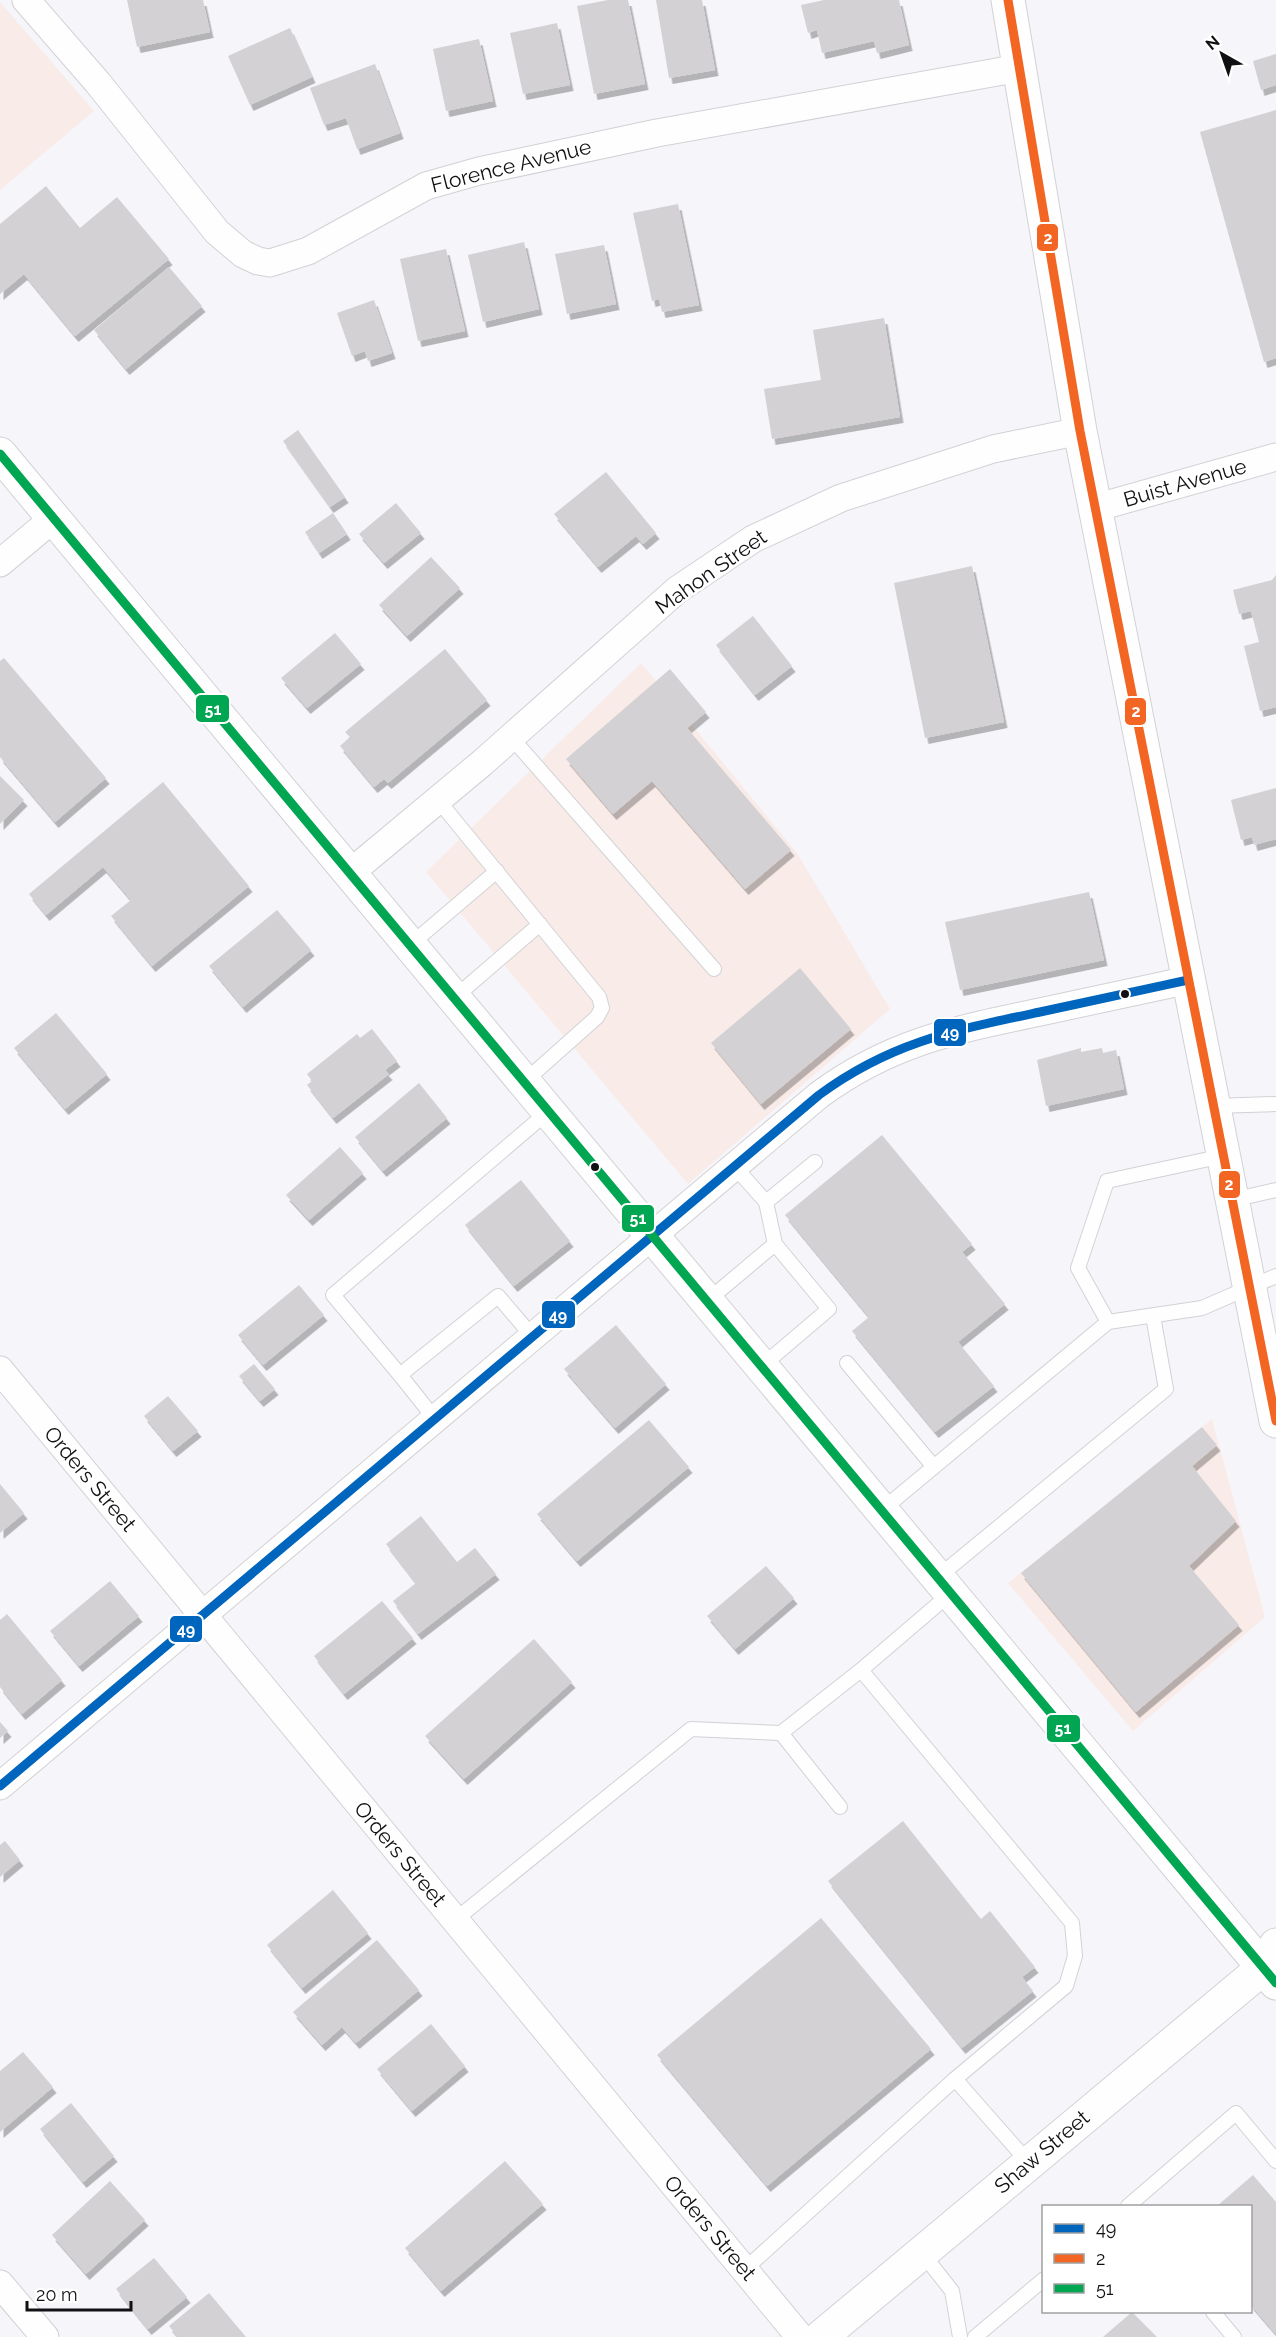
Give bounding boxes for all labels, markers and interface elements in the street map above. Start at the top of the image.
north arrow [1192,24,1252,84]
text: N [1202,32,1223,54]
street label: Florence Avenue [428,134,594,198]
line badge: 2 [1036,223,1059,252]
text: 2 [1043,229,1053,248]
street label: Buist Avenue [1121,453,1249,512]
street label: Mahon Street [650,524,771,619]
line badge: 51 [195,694,230,723]
line badge: 2 [1124,697,1147,726]
text: 51 [205,700,221,719]
text: 2 [1131,702,1141,721]
unlabelled marker [1119,988,1131,1000]
line badge: 49 [933,1018,967,1047]
text: 49 [941,1023,959,1042]
unlabelled marker [589,1161,601,1173]
line badge: 2 [1218,1170,1241,1199]
text: 2 [1224,1175,1234,1194]
line badge: 51 [621,1204,655,1233]
text: 51 [630,1209,646,1228]
line badge: 49 [541,1300,576,1329]
text: 49 [549,1306,567,1325]
street label: Orders Street [39,1421,142,1536]
line badge: 49 [169,1615,203,1643]
text: 49 [177,1620,195,1639]
line badge: 51 [1046,1714,1081,1743]
text: 51 [1055,1719,1071,1738]
street label: Orders Street [349,1796,452,1911]
street label: Shaw Street [989,2105,1094,2199]
street label: Orders Street [659,2170,762,2285]
legend [1042,2205,1252,2313]
text: 49 [1096,2218,1116,2239]
text: 2 [1096,2248,1105,2269]
scale bar [27,2274,130,2312]
text: 51 [1096,2278,1114,2299]
text: 20 m [36,2284,78,2305]

